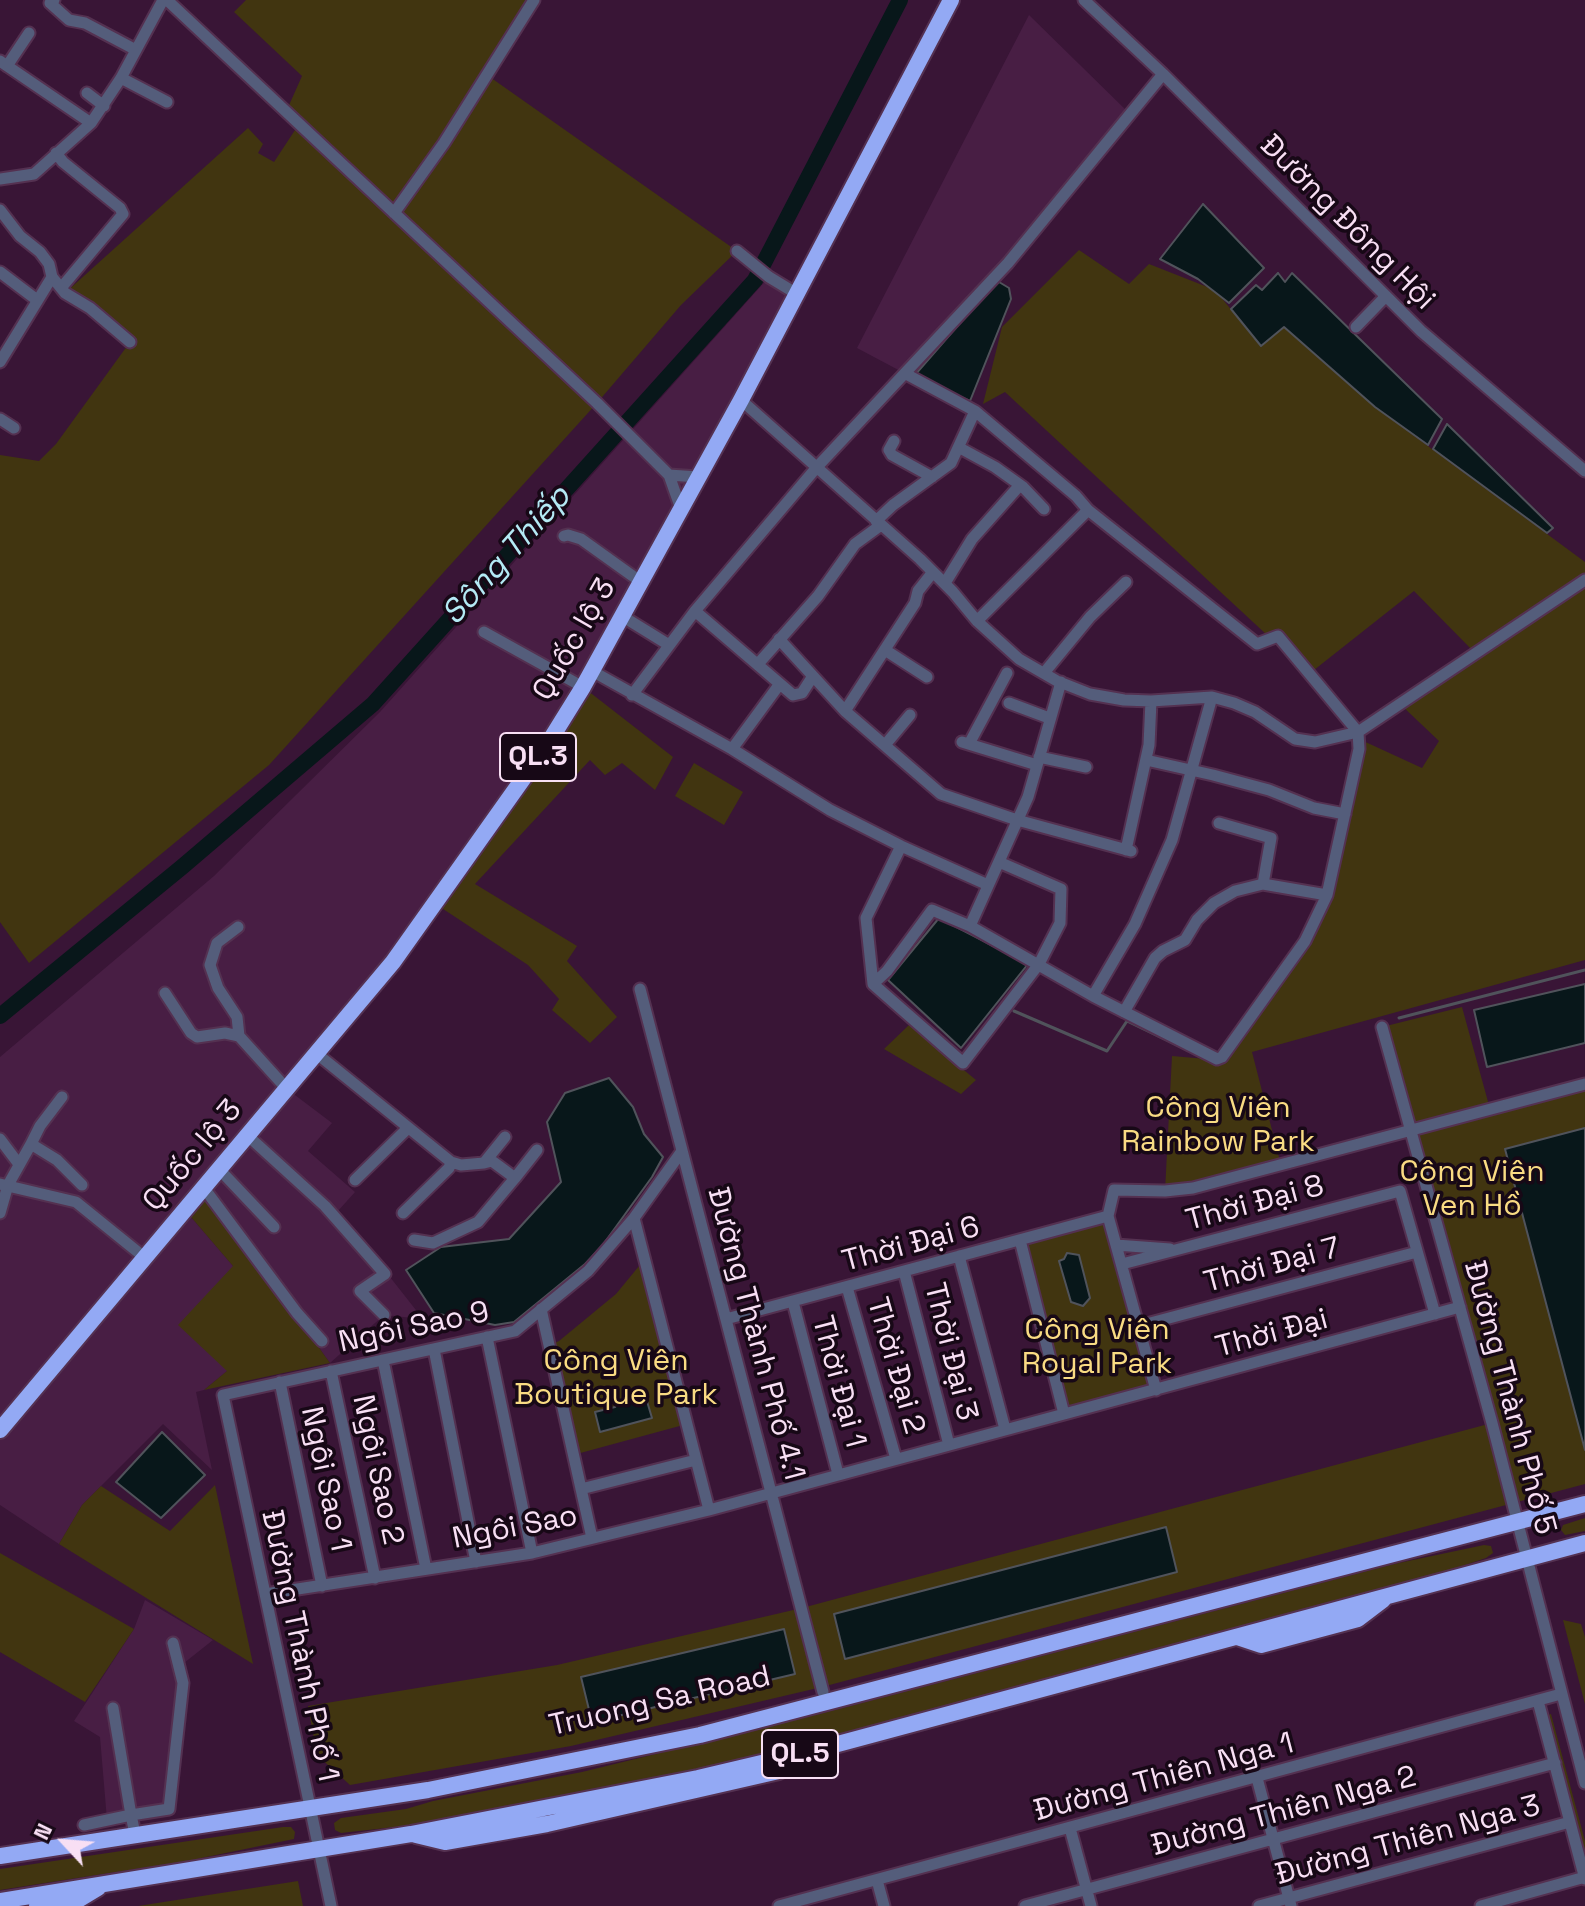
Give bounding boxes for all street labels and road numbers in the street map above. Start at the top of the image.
street label: Đường Đông Hội [1252,128,1442,318]
street label: Quốc lộ 3 [526,573,624,707]
road number: QL.3 [500,733,576,781]
street label: Quốc lộ 3 [136,1093,250,1219]
street label: Thời Đại 8 [1182,1168,1328,1240]
street label: Đường Thành Phố 4.1 [699,1184,811,1484]
street label: Thời Đại 6 [838,1209,984,1281]
street label: Thời Đại 7 [1200,1231,1344,1301]
street label: Đường Thành Phố 5 [1455,1257,1563,1539]
street label: Thời Đại 3 [916,1280,984,1424]
street label: Thời Đại 2 [858,1294,932,1438]
street label: Ngôi Sao 9 [336,1295,492,1361]
street label: Thời Đại [1212,1302,1332,1366]
street label: Thời Đại 1 [803,1312,873,1452]
street label: Ngôi Sao 2 [344,1392,410,1548]
street label: Ngôi Sao 1 [292,1403,358,1555]
street label: Ngôi Sao [449,1498,581,1558]
street label: Đường Thành Phố 1 [253,1507,345,1785]
street label: Truong Sa Road [546,1659,774,1745]
street label: Đường Thiên Nga 1 [1030,1726,1298,1830]
road number: QL.5 [762,1730,838,1778]
street label: Đường Thiên Nga 2 [1148,1759,1420,1865]
street label: Đường Thiên Nga 3 [1272,1788,1544,1894]

